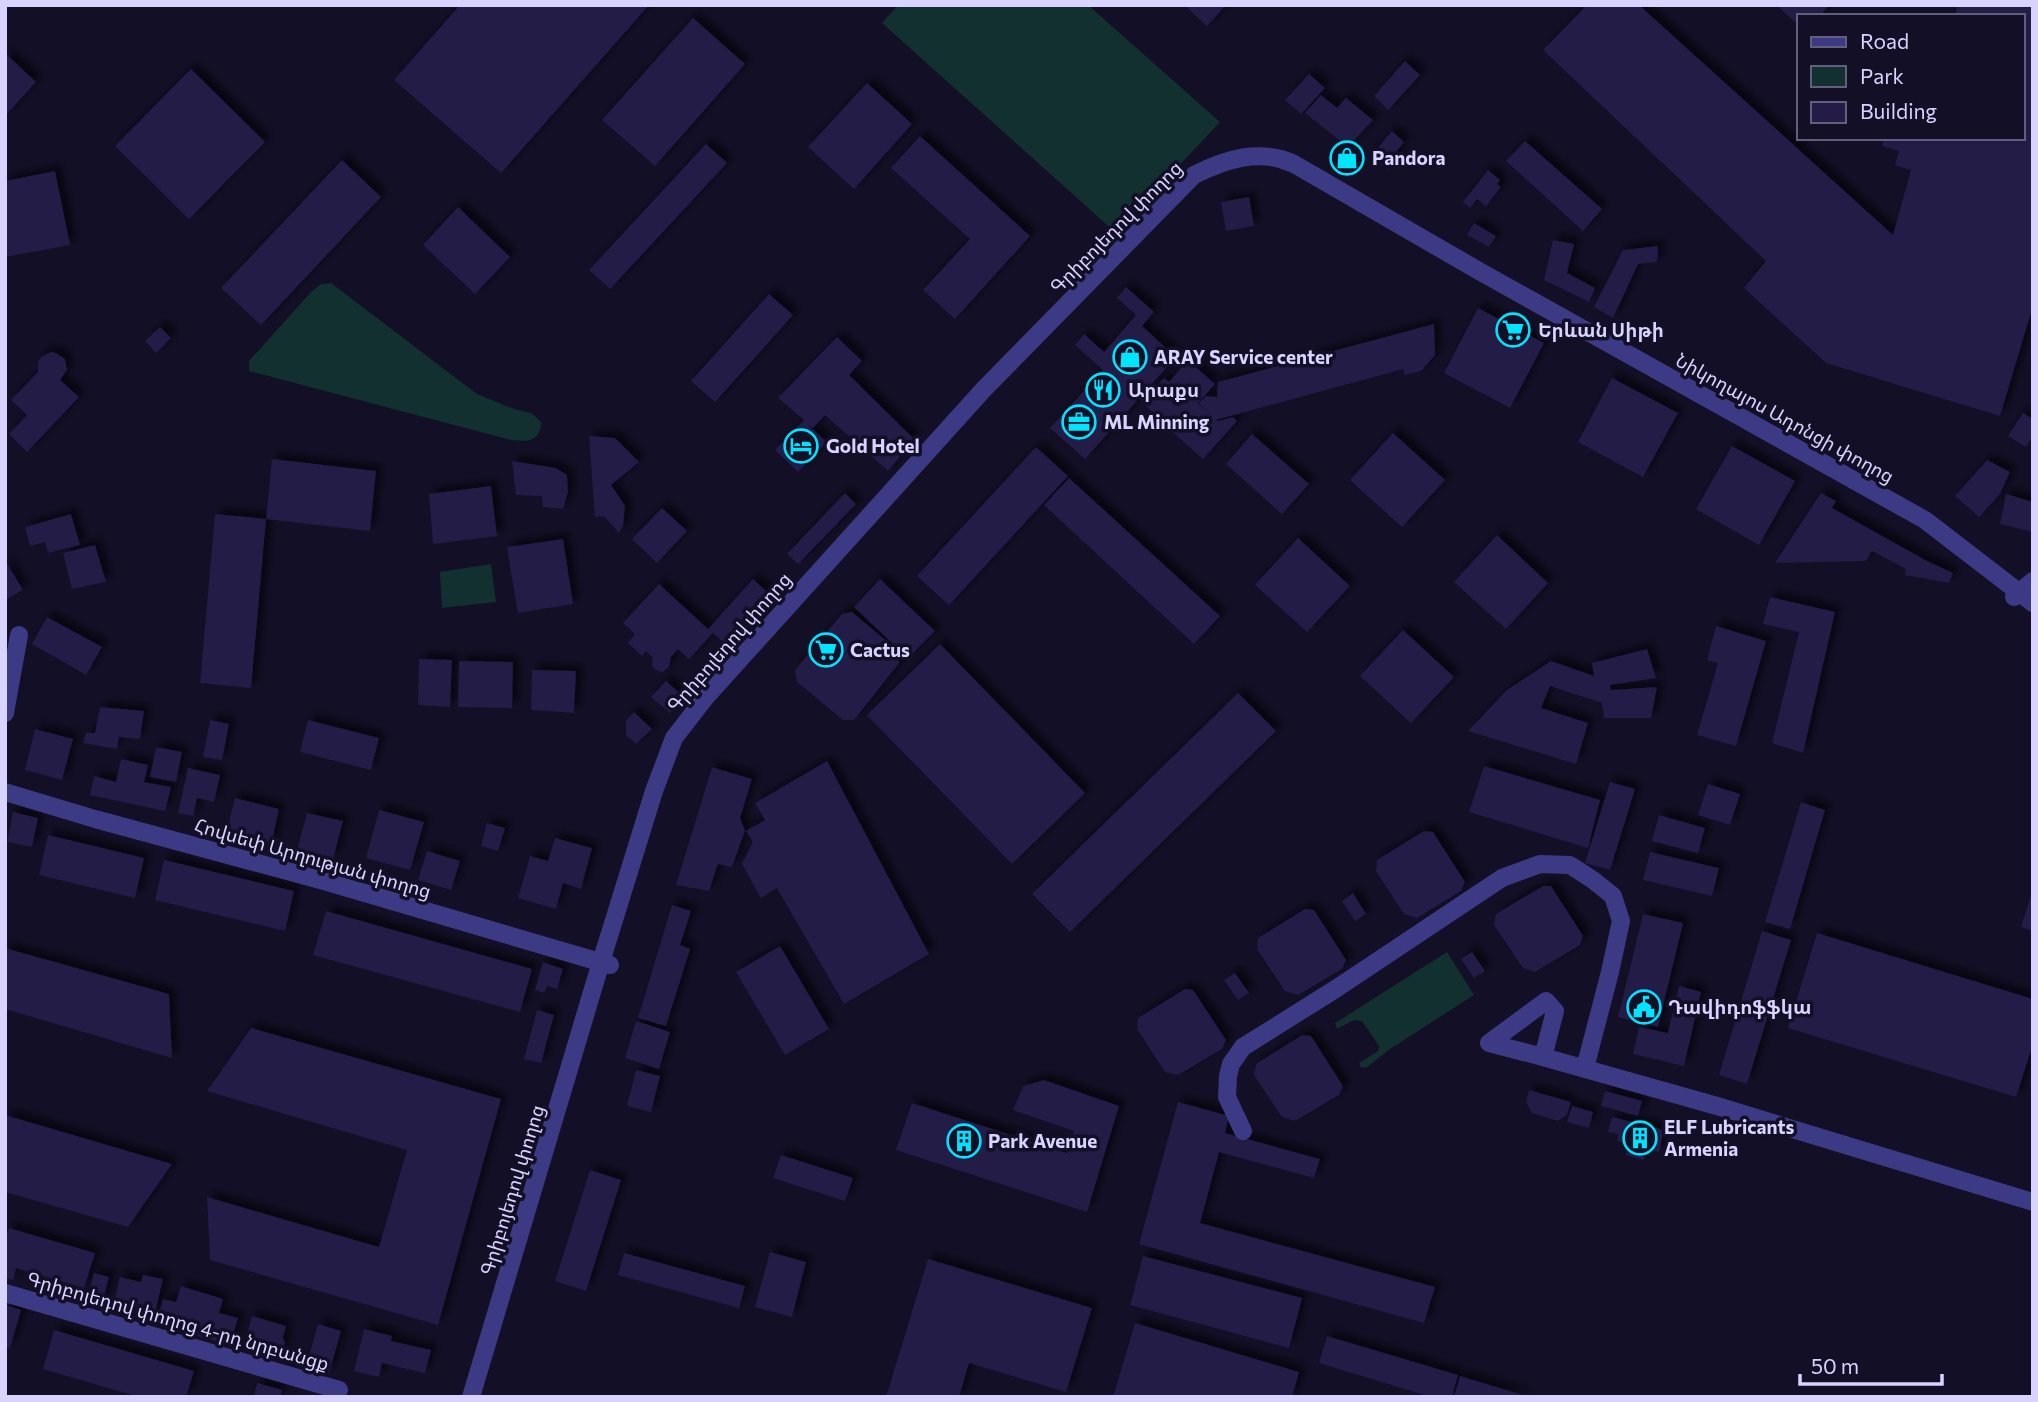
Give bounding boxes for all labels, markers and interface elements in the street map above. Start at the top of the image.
legend [1797,14,2024,140]
text: Road [1860,28,1909,53]
text: Park [1860,63,1904,88]
text: Building [1860,98,1937,123]
shop icon: Pandora [1328,139,1366,177]
place label: Pandora [1372,146,1445,169]
street label: Գրիբոյեդով փողոց [1045,156,1187,298]
supermarket icon: Երևան Սիթի [1494,311,1532,349]
place label: Երևան Սիթի [1538,318,1664,342]
shop icon: ARAY Service center [1111,338,1149,376]
place label: ARAY Service center [1154,345,1333,368]
street label: Նիկողայոս Ադոնցի փողոց [1672,348,1898,488]
restaurant icon: Արաքս [1084,371,1122,409]
place label: Արաքս [1128,378,1199,402]
office icon: ML Minning [1060,403,1098,441]
place label: ML Minning [1104,410,1210,433]
hotel icon: Gold Hotel [782,427,820,465]
place label: Gold Hotel [826,434,920,457]
street label: Գրիբոյեդով փողոց [662,567,796,717]
supermarket icon: Cactus [807,631,845,669]
place label: Cactus [850,638,910,661]
street label: Հովսեփ Արղության փողոց [192,813,434,903]
public building icon: Դավիդոֆֆկա [1625,988,1663,1026]
place label: Դավիդոֆֆկա [1668,995,1811,1019]
street label: Գրիբոյեդով փողոց [475,1102,549,1278]
place label: ELF Lubricants Armenia [1664,1115,1794,1160]
building icon: ELF Lubricants Armenia [1621,1119,1659,1157]
building icon: Park Avenue [945,1122,983,1160]
place label: Park Avenue [988,1129,1097,1152]
street label: Գրիբոյեդով փողոց 4-րդ նրբանցք [24,1266,332,1376]
scale bar [1800,1342,1942,1386]
text: 50 m [1811,1353,1859,1378]

